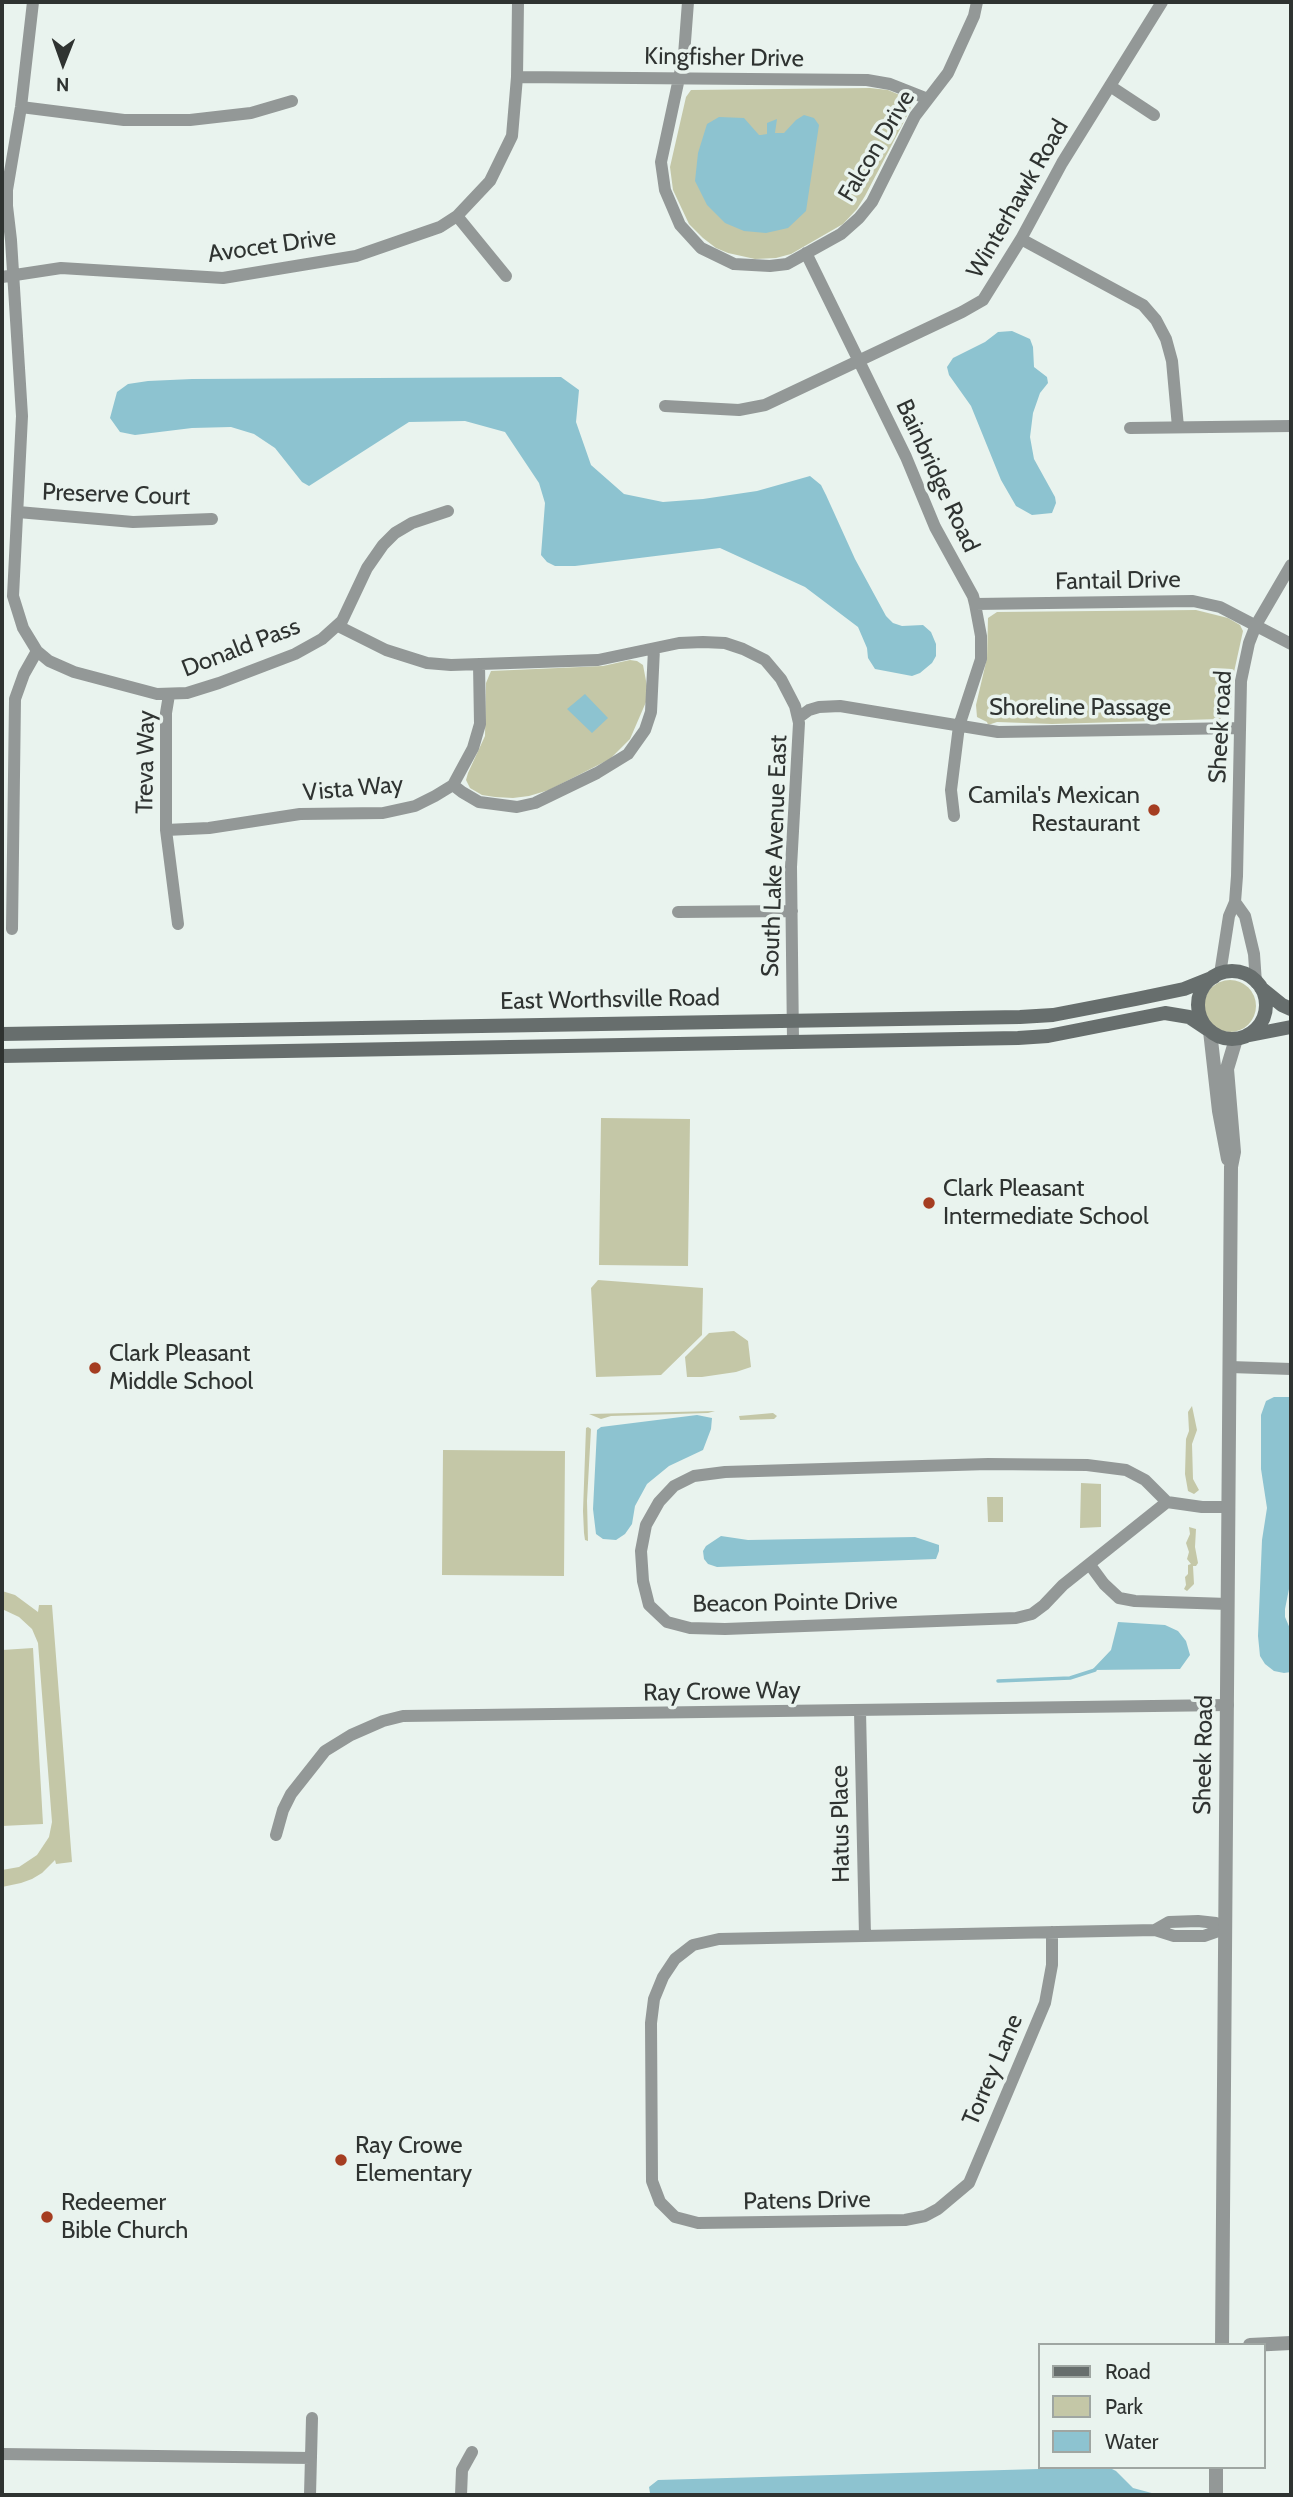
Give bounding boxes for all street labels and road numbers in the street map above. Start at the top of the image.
street label: Kingfisher Drive [644,42,804,74]
street label: Falcon Drive [833,85,921,207]
street label: Winterhawk Road [961,114,1075,284]
street label: Avocet Drive [206,223,338,269]
street label: Bainbridge Road [889,395,985,557]
street label: Preserve Court [42,478,190,512]
street label: Fantail Drive [1055,566,1181,596]
street label: Donald Pass [178,612,304,684]
street label: Sheek road [1204,670,1238,784]
street label: Shoreline Passage [989,694,1171,722]
street label: Treva Way [131,710,161,814]
street label: South Lake Avenue East [756,735,794,977]
street label: Vista Way [302,770,404,808]
street label: East Worthsville Road [500,984,720,1016]
street label: Beacon Pointe Drive [692,1587,898,1619]
street label: Ray Crowe Way [643,1676,801,1708]
street label: Sheek Road [1189,1695,1219,1815]
street label: Hatus Place [826,1765,856,1883]
street label: Torrey Lane [957,2010,1029,2130]
street label: Patens Drive [743,2185,871,2217]

